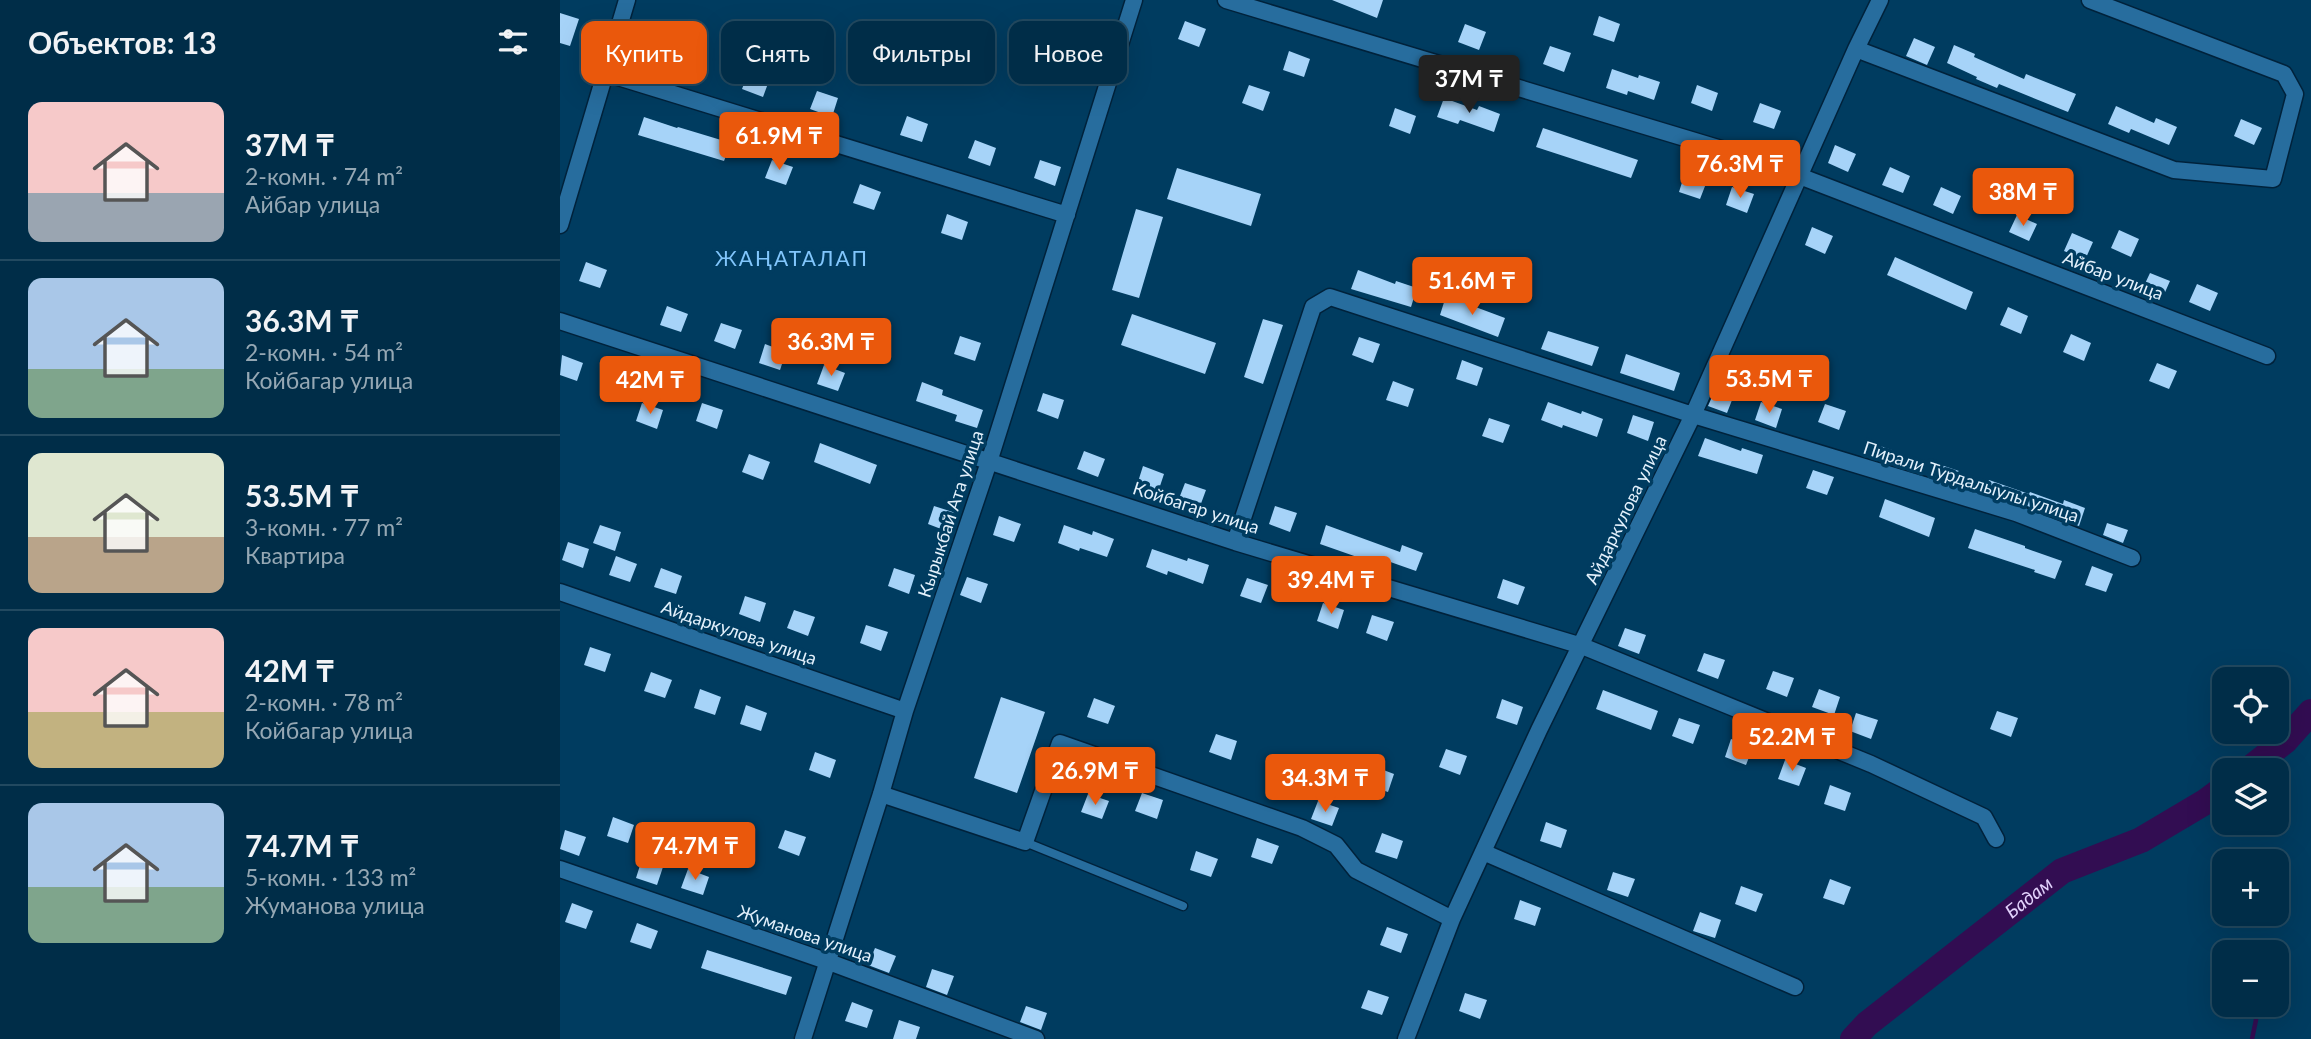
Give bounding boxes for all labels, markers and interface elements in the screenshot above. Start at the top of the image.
chip: Купить [581,21,707,84]
chip: Снять [721,21,834,84]
chip: Фильтры [848,21,995,84]
chip: Новое [1009,21,1127,84]
icon: filters [494,23,532,61]
text: Объектов: 13 [28,24,217,60]
pin: 37M ₸ [1420,55,1518,115]
text: 37M ₸ [1435,64,1503,92]
pin: 61.9M ₸ [714,113,844,172]
text: 61.9M ₸ [735,121,823,149]
text: 37M ₸ [245,126,335,162]
icon: home [84,130,168,214]
pin: 76.3M ₸ [1675,140,1805,200]
text: 76.3M ₸ [1696,149,1784,177]
text: 2-комн. · 74 m² [245,162,403,190]
pin: 38M ₸ [1974,168,2072,228]
text: 38M ₸ [1989,177,2057,205]
text: Айбар улица [245,190,380,218]
district label: ЖАҢАТАЛАП [715,245,869,270]
street label: Айбар улица [2060,246,2167,304]
pin: 51.6M ₸ [1407,258,1537,317]
text: 51.6M ₸ [1428,266,1516,294]
text: 36.3M ₸ [245,302,359,338]
icon: home [84,306,168,390]
pin: 36.3M ₸ [766,318,896,378]
text: 36.3M ₸ [787,327,875,355]
text: 2-комн. · 54 m² [245,338,403,366]
pin: 42M ₸ [601,356,699,416]
pin: 53.5M ₸ [1704,356,1834,415]
text: 53.5M ₸ [1725,364,1813,392]
text: 42M ₸ [616,365,684,393]
text: Койбагар улица [245,366,413,394]
street label: Кырыкбай Ата улица [913,427,987,600]
street label: Айдаркулова улица [1580,432,1671,588]
street label: Пирали Турдалыулы улица [1861,436,2082,526]
street label: Койбагар улица [1130,476,1262,538]
text: 53.5M ₸ [245,477,359,513]
icon: home [84,481,168,565]
text: 3-комн. · 77 m² [245,513,403,541]
text: Квартира [245,541,345,569]
pin: 39.4M ₸ [1266,556,1396,616]
text: 39.4M ₸ [1287,565,1375,593]
street label: Айдаркулова улица [659,595,820,669]
text: 42M ₸ [245,652,335,688]
icon: home [84,656,168,740]
map controls [2212,667,2289,1017]
button: locate [2212,667,2289,744]
text: 2-комн. · 78 m² [245,688,403,716]
pin: 52.2M ₸ [1727,714,1857,773]
text: Койбагар улица [245,716,413,744]
text: 52.2M ₸ [1748,722,1836,750]
pin: 26.9M ₸ [1030,748,1160,807]
pin: 34.3M ₸ [1260,754,1390,814]
text: 26.9M ₸ [1051,756,1139,784]
button: layers [2212,758,2289,835]
text: 34.3M ₸ [1281,763,1369,791]
pin: 74.7M ₸ [630,822,760,882]
text: 74.7M ₸ [245,827,359,863]
icon: home [84,831,168,915]
text: 74.7M ₸ [651,831,739,859]
button: + [2212,849,2289,926]
text: 5-комн. · 133 m² [245,863,416,891]
water label: Бадам [2000,871,2057,922]
text: Жуманова улица [245,891,425,919]
street label: Жуманова улица [735,900,875,966]
button: − [2212,940,2289,1017]

